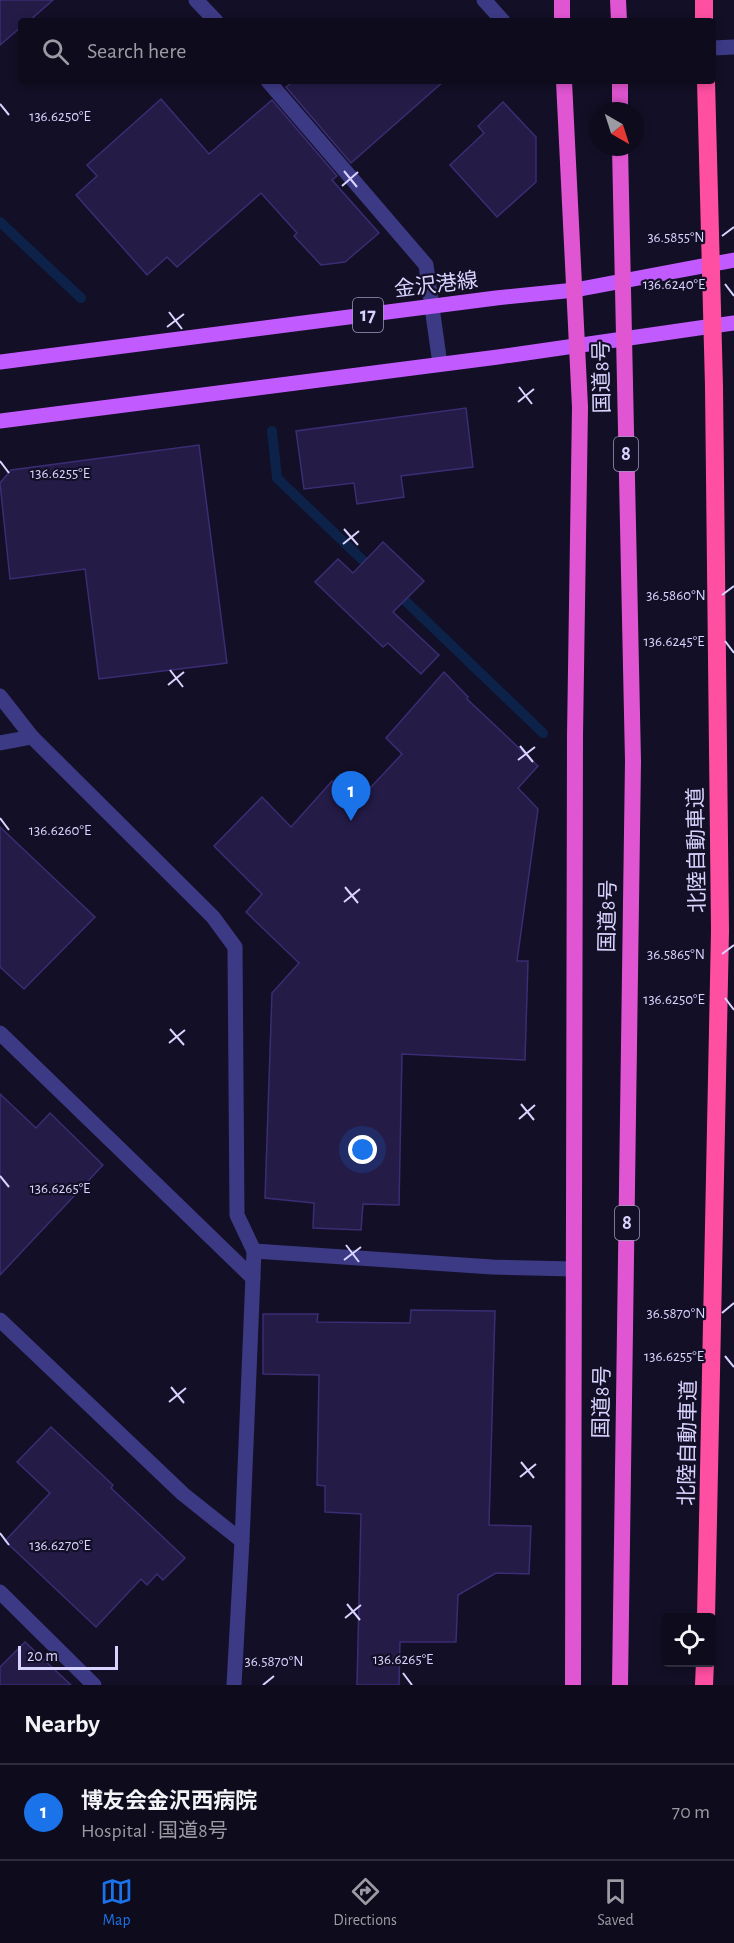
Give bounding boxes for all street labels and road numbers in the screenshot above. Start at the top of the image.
street label: 金沢港線 [393,268,479,301]
road number: 17 [353,298,383,332]
street label: 国道8号 [590,340,613,414]
road number: 8 [614,437,638,471]
street label: 北陸自動車道 [684,787,709,913]
street label: 国道8号 [596,879,619,953]
road number: 8 [615,1206,639,1240]
street label: 国道8号 [590,1365,613,1439]
street label: 北陸自動車道 [675,1380,700,1506]

